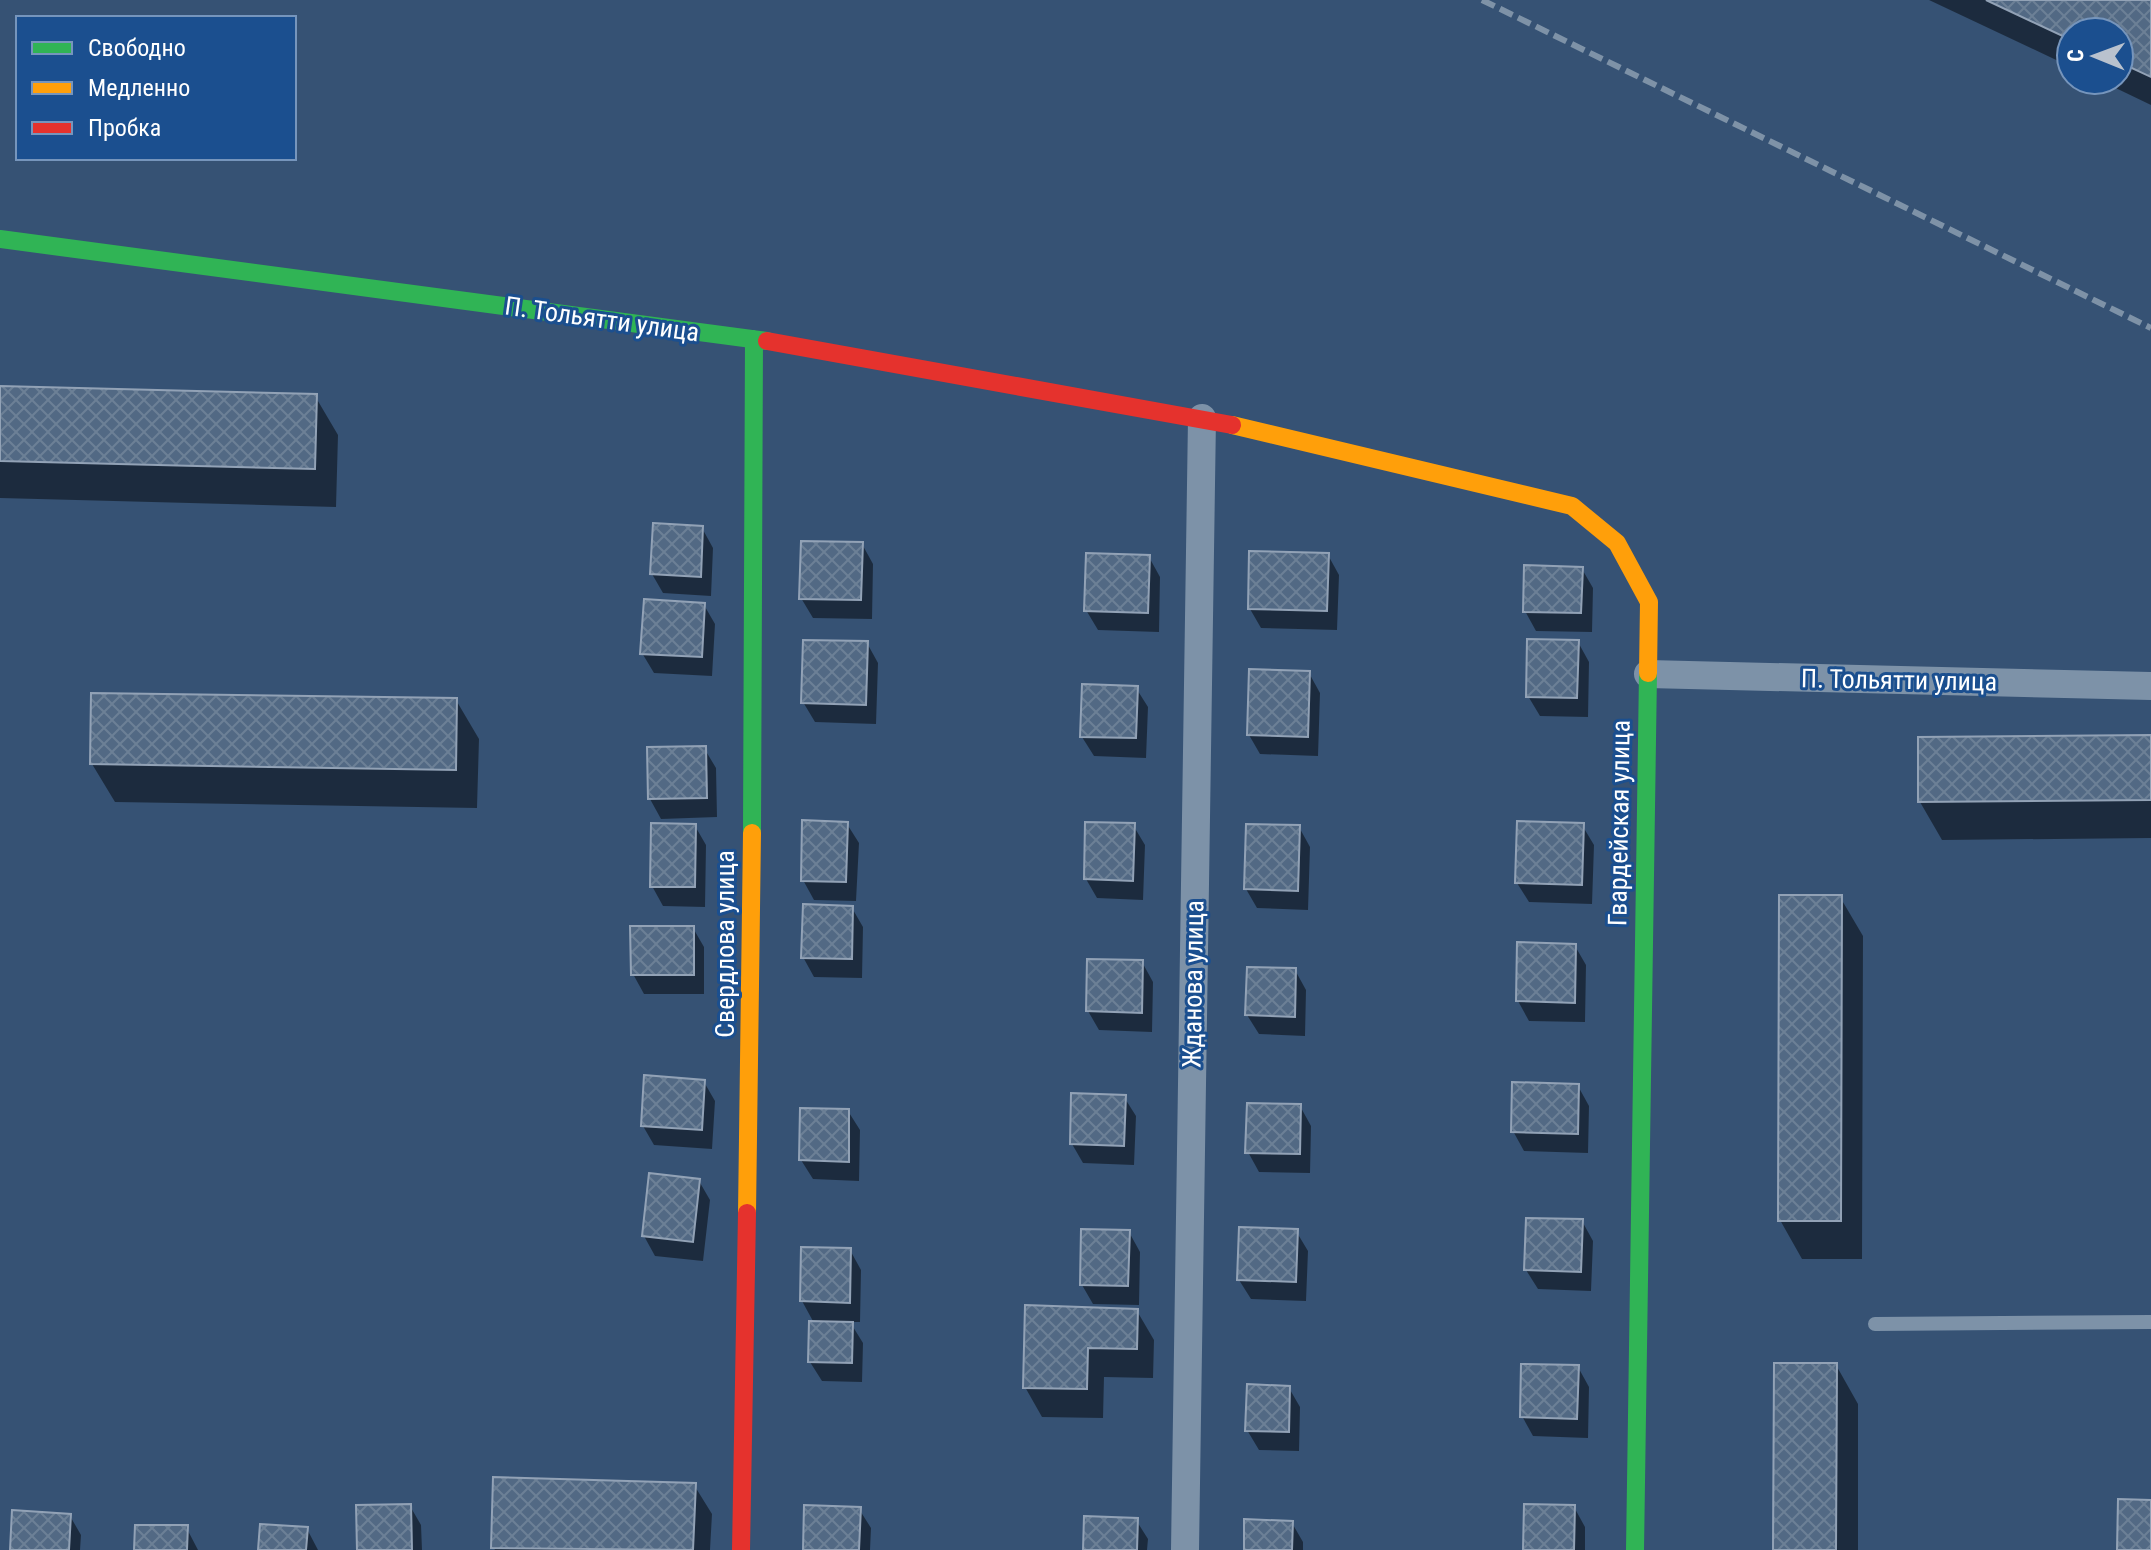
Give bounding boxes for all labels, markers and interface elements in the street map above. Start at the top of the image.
legend [16,16,296,160]
north arrow [2055,16,2135,96]
text: Свободно [88,34,186,62]
text: С [2063,49,2088,62]
text: Медленно [88,74,190,102]
text: Пробка [88,114,161,142]
street label: П. Тольятти улица [503,291,701,347]
street label: П. Тольятти улица [1801,663,1997,697]
street label: Гвардейская улица [1602,720,1636,926]
street label: Свердлова улица [710,850,740,1038]
street label: Жданова улица [1177,900,1209,1068]

